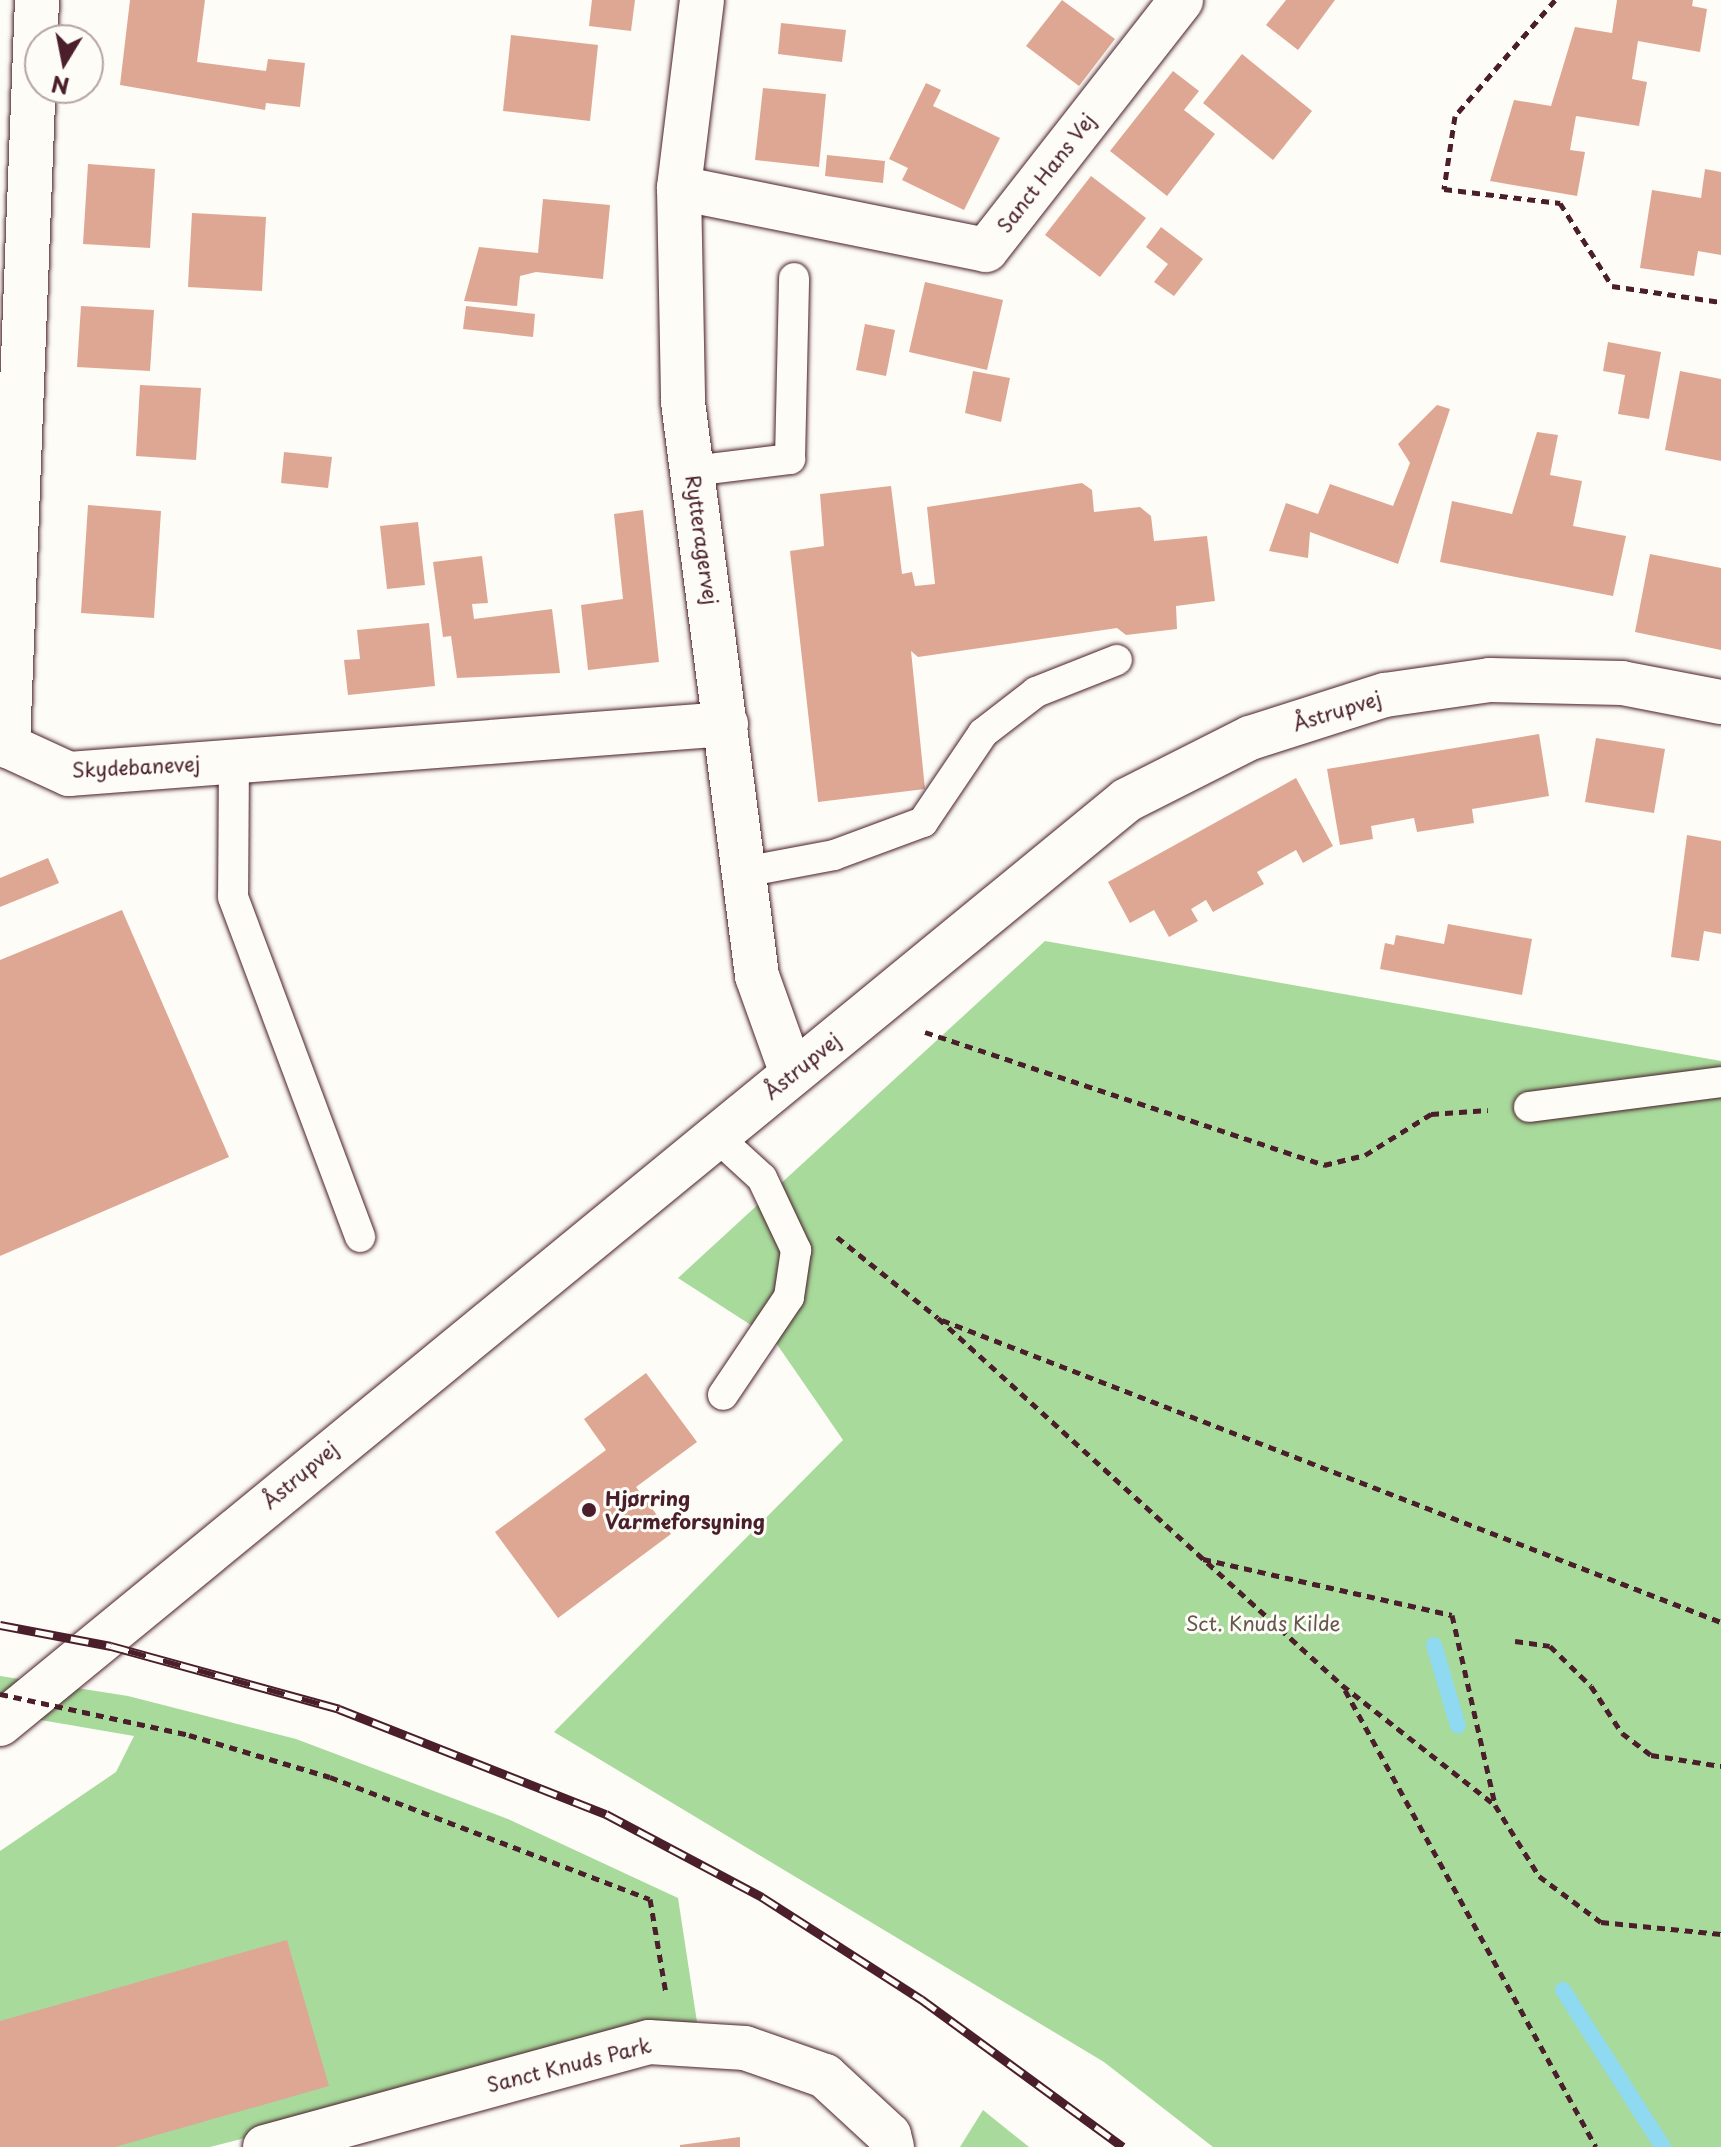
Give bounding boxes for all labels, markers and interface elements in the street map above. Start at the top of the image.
north arrow [24,24,104,104]
text: N [49,68,72,104]
street label: Sanct Hans Vej [992,108,1100,238]
street label: Rytteragervej [681,474,723,606]
street label: Åstrupvej [1290,686,1384,736]
street label: Skydebanevej [71,752,201,782]
street label: Åstrupvej [759,1028,845,1104]
street label: Åstrupvej [257,1436,343,1514]
place label: Hjørring Varmeforsyning [605,1486,765,1533]
marker: Hjørring Varmeforsyning [580,1501,598,1519]
park label: Sct. Knuds Kilde [1185,1611,1341,1635]
street label: Sanct Knuds Park [484,2033,654,2097]

